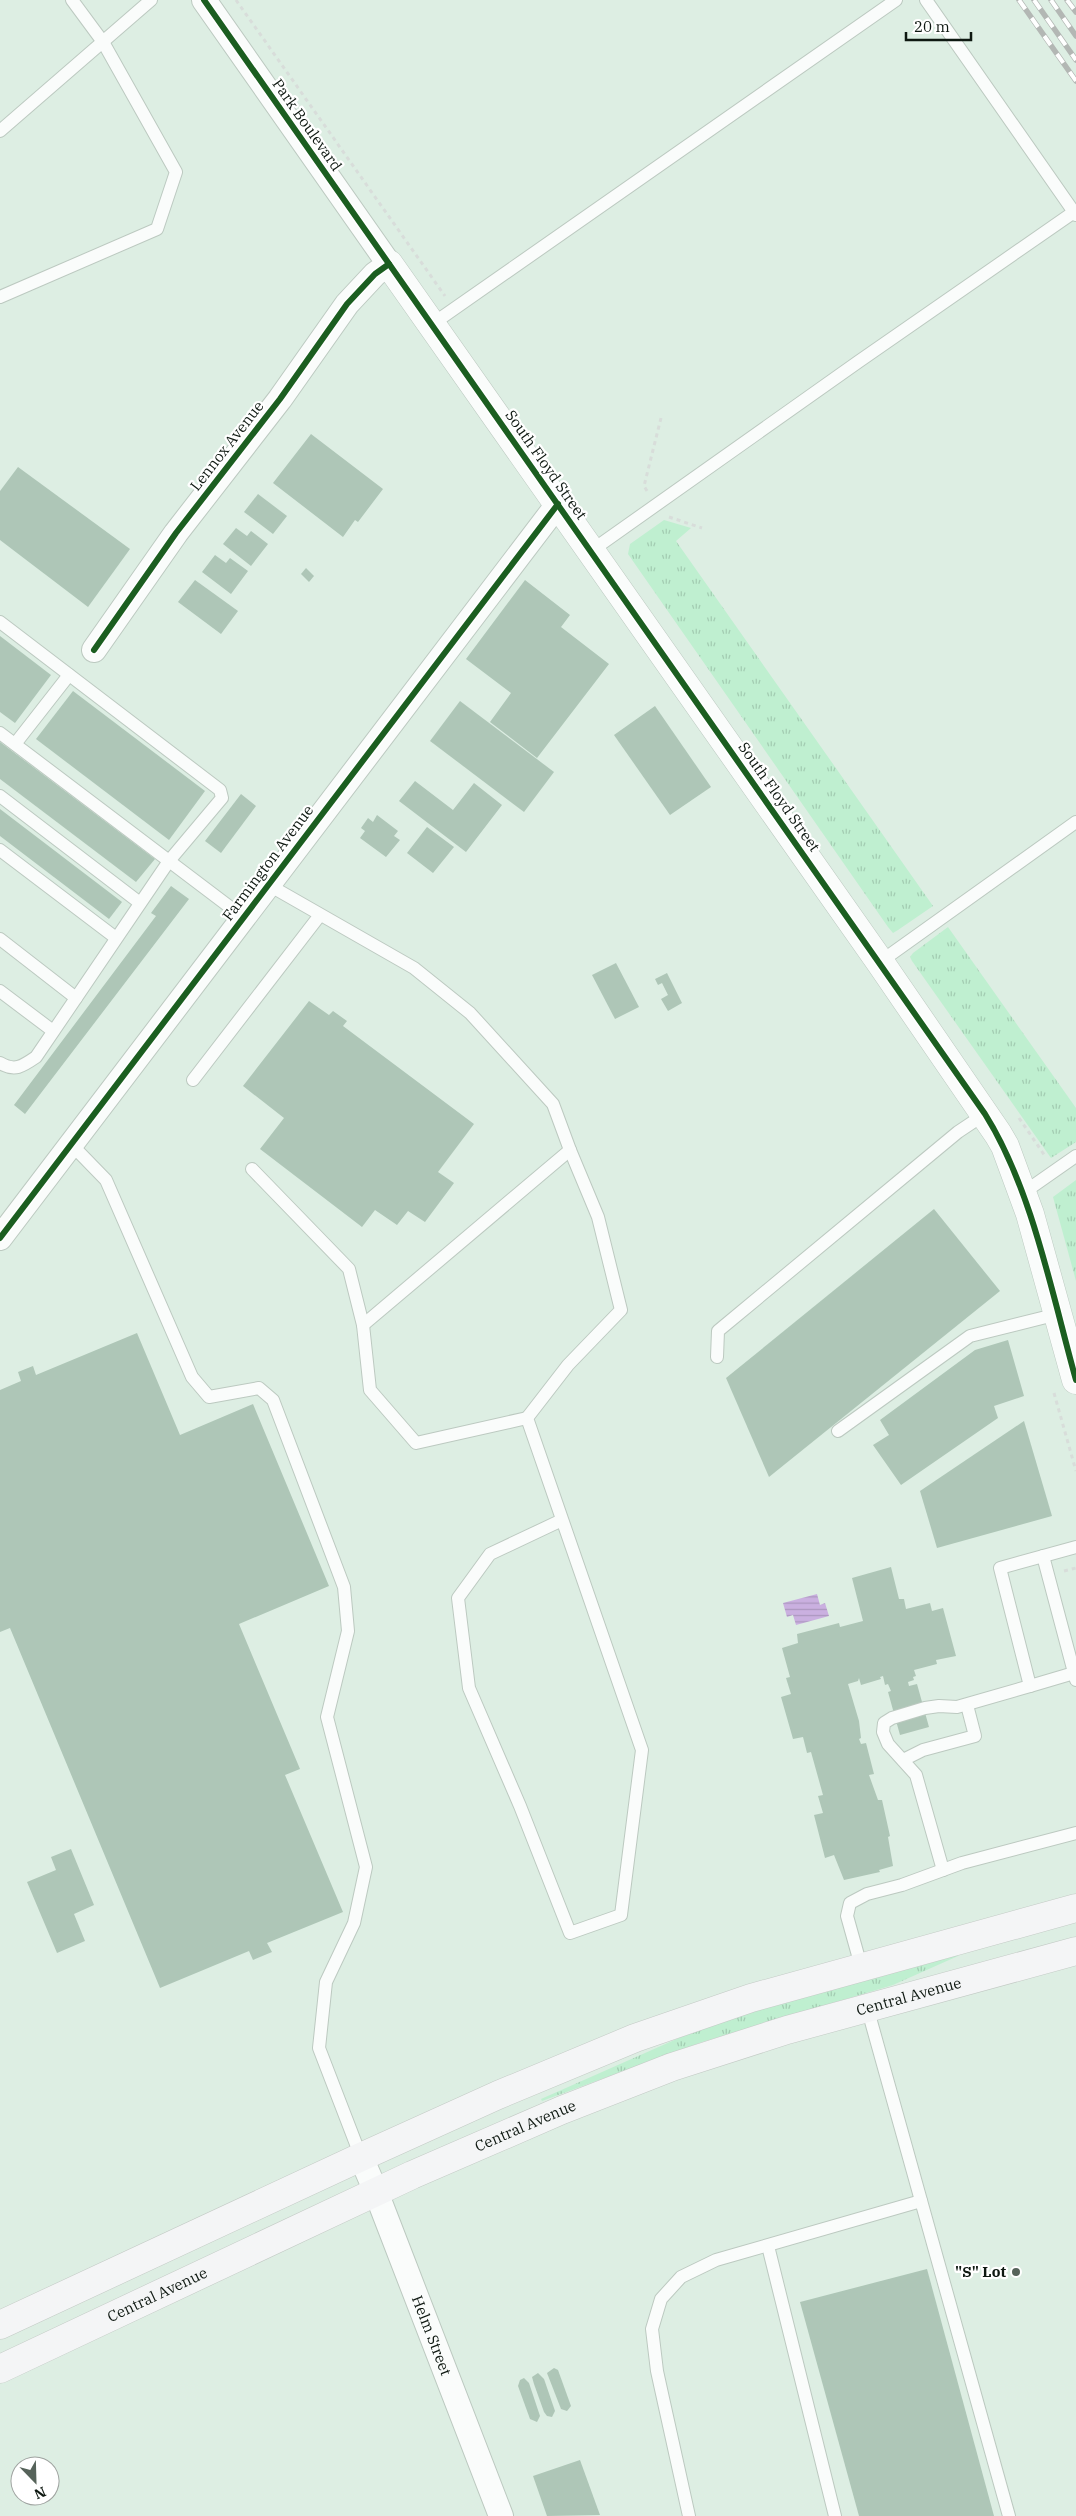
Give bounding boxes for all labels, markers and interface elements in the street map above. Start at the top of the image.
scale bar [906,10,971,42]
text: 20 m [914,17,950,36]
street label: Park Boulevard [269,75,346,175]
street label: Lennox Avenue [186,397,268,494]
street label: South Floyd Street [501,406,591,523]
street label: South Floyd Street [734,738,824,855]
street label: Farmington Avenue [218,801,317,924]
street label: Central Avenue [854,1973,963,2020]
street label: Central Avenue [472,2096,579,2156]
place label: "S" Lot [955,2262,1006,2281]
street label: Central Avenue [104,2263,210,2326]
marker: "S" Lot [1010,2266,1022,2278]
street label: Helm Street [408,2293,456,2378]
north arrow [10,2456,60,2506]
text: N [31,2483,49,2503]

